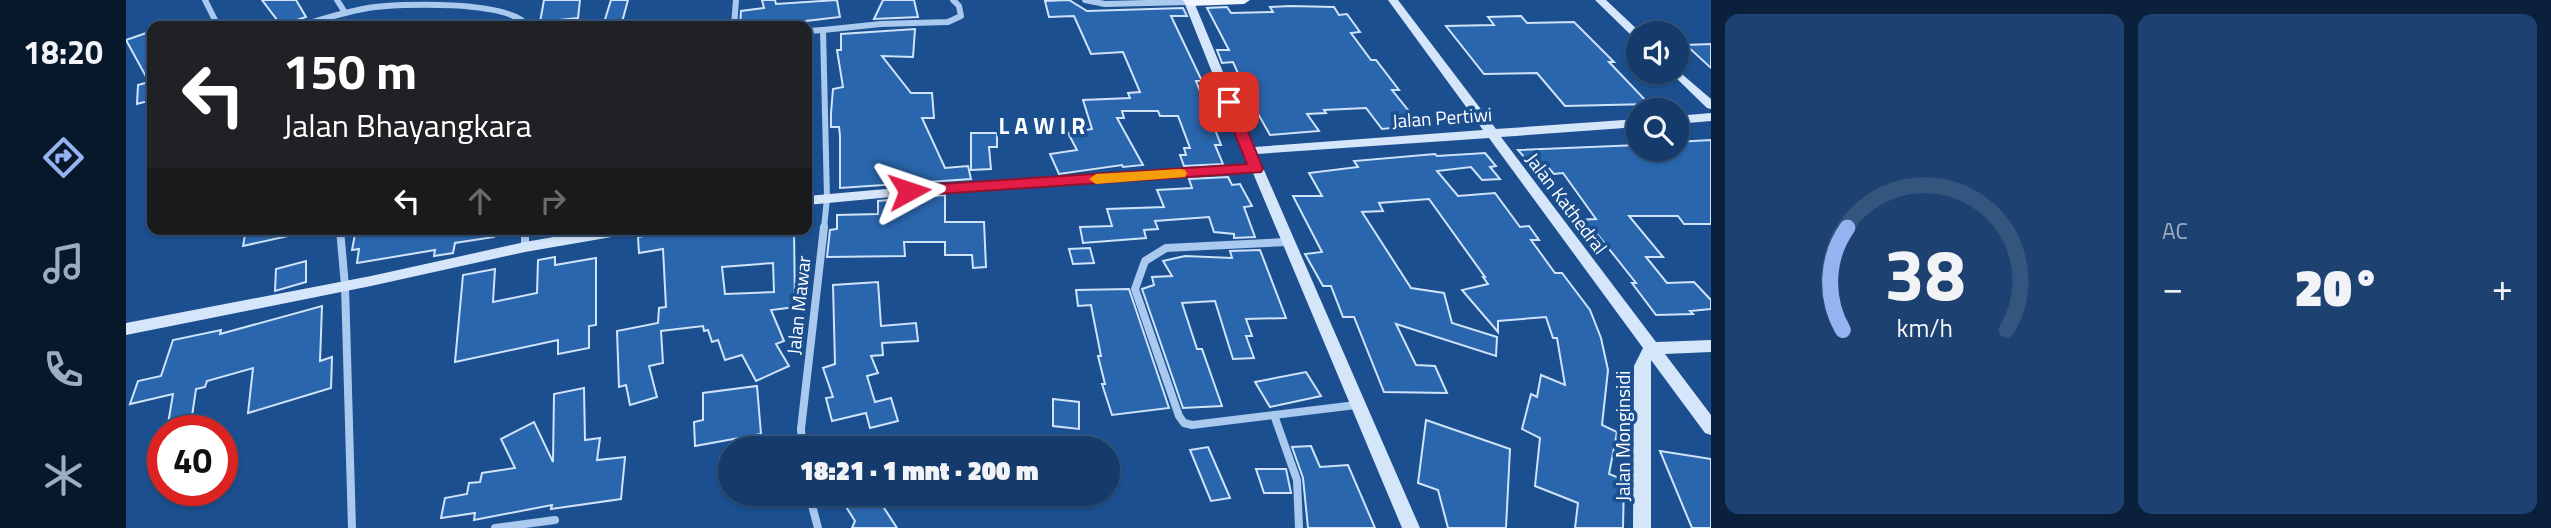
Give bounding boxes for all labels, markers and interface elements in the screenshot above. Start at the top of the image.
map controls [1626,21,1689,161]
button: sound [1626,21,1689,84]
text: 18:20 [23,28,103,76]
text: 150 m [283,33,417,108]
icon: left [168,49,259,140]
pin [1199,72,1259,132]
icon: arrive [1210,83,1248,121]
button: search [1626,98,1689,161]
street label: Jalan Pertiwi [1391,99,1493,135]
text: Jalan Bhayangkara [283,101,532,149]
district label: L A W I R [998,108,1086,143]
icon: directions [39,133,88,182]
street label: Jalan Kathedral [1519,146,1615,260]
position arrow [872,154,946,228]
icon: left [388,182,426,220]
icon: ahead [461,182,499,220]
icon: right [534,182,572,220]
text: AC [2162,213,2188,248]
text: 38 [1884,218,1965,328]
icon: music [39,239,88,288]
text: 20° [2295,247,2380,326]
street label: Jalan Mawar [778,254,818,356]
text: − [2162,258,2183,316]
text: + [2492,258,2513,316]
text: km/h [1896,309,1953,347]
icon: phone [39,345,88,394]
street label: Jalan Monginsidi [1608,371,1637,501]
speed limit sign: 40 [147,415,238,506]
icon: climate [39,451,88,500]
text: 18:21 · 1 mnt · 200 m [800,451,1038,490]

